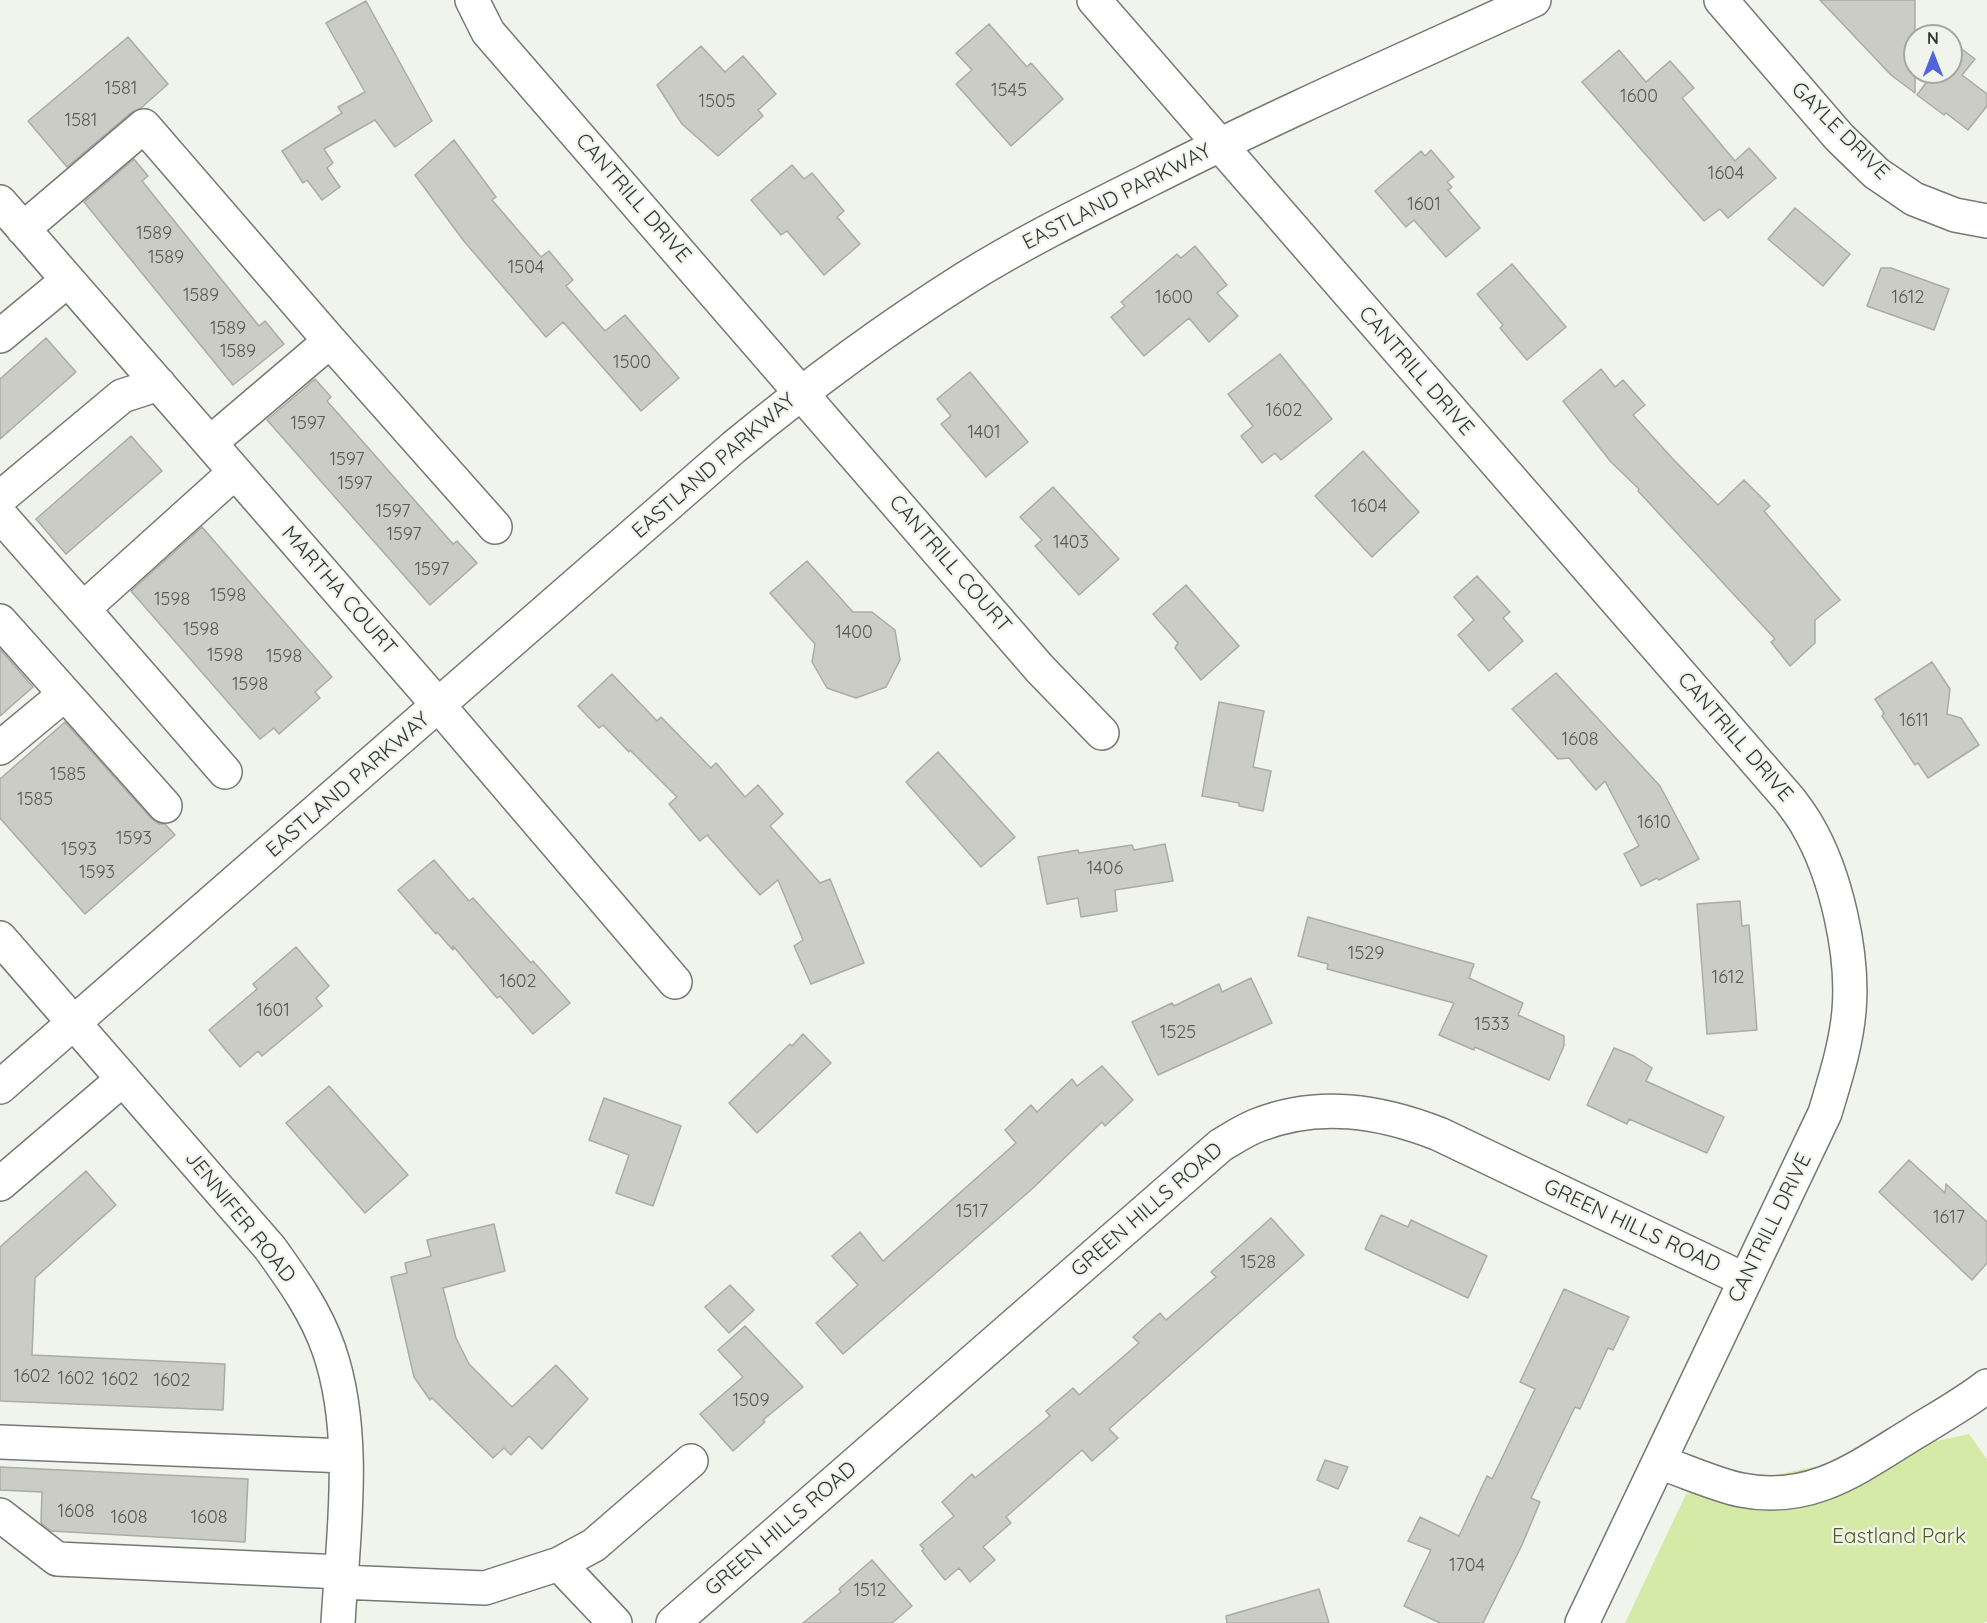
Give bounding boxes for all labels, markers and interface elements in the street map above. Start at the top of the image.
north arrow [1903,24,1963,84]
text: N [1927,28,1939,48]
street label: GAYLE DRIVE [1786,77,1894,185]
house number: 1581 [105,78,137,100]
house number: 1545 [991,80,1027,102]
house number: 1600 [1620,86,1658,108]
house number: 1505 [699,91,735,113]
house number: 1581 [65,110,97,132]
street label: CANTRILL DRIVE [570,128,696,268]
street label: EASTLAND PARKWAY [1018,138,1216,256]
house number: 1604 [1708,163,1744,185]
house number: 1601 [1407,194,1441,216]
house number: 1589 [136,223,172,245]
house number: 1589 [148,247,184,269]
house number: 1504 [508,257,544,279]
house number: 1589 [183,285,219,307]
house number: 1600 [1155,287,1193,309]
house number: 1612 [1892,287,1924,309]
street label: CANTRILL DRIVE [1353,301,1479,441]
house number: 1589 [210,318,246,340]
house number: 1589 [220,341,256,363]
house number: 1500 [613,352,651,374]
street label: EASTLAND PARKWAY [627,388,801,544]
house number: 1602 [1265,400,1303,422]
house number: 1597 [290,413,326,435]
house number: 1401 [967,422,1001,444]
house number: 1597 [329,449,365,471]
house number: 1597 [337,473,373,495]
street label: CANTRILL COURT [883,490,1017,638]
house number: 1604 [1351,496,1387,518]
house number: 1597 [375,501,411,523]
street label: MARTHA COURT [276,521,402,661]
house number: 1597 [386,524,422,546]
house number: 1403 [1053,532,1089,554]
house number: 1597 [414,559,450,581]
house number: 1598 [210,585,246,607]
house number: 1598 [154,589,190,611]
house number: 1598 [183,619,219,641]
house number: 1400 [835,622,873,644]
house number: 1598 [207,645,243,667]
house number: 1598 [266,646,302,668]
street label: CANTRILL DRIVE [1672,667,1798,807]
house number: 1598 [232,674,268,696]
street label: EASTLAND PARKWAY [261,707,435,863]
house number: 1611 [1899,710,1929,732]
house number: 1608 [1562,729,1598,751]
house number: 1585 [50,764,86,786]
house number: 1585 [17,789,53,811]
house number: 1610 [1637,812,1671,834]
house number: 1593 [116,828,152,850]
house number: 1593 [61,839,97,861]
house number: 1406 [1087,858,1123,880]
house number: 1593 [79,862,115,884]
house number: 1529 [1348,943,1384,965]
house number: 1612 [1712,967,1744,989]
house number: 1602 [499,971,537,993]
house number: 1601 [256,1000,290,1022]
house number: 1533 [1474,1014,1510,1036]
house number: 1525 [1160,1022,1196,1044]
street label: GREEN HILLS ROAD [1066,1137,1228,1283]
street label: JENNIFER ROAD [179,1146,301,1288]
street label: CANTRILL DRIVE [1723,1149,1817,1307]
street label: GREEN HILLS ROAD [1540,1174,1724,1278]
house number: 1517 [956,1201,988,1223]
house number: 1617 [1933,1207,1965,1229]
house number: 1528 [1240,1252,1276,1274]
house number: 1602 [13,1366,51,1388]
house number: 1602 [57,1368,95,1390]
house number: 1602 [101,1369,139,1391]
house number: 1602 [153,1370,191,1392]
house number: 1509 [732,1390,770,1412]
street label: GREEN HILLS ROAD [700,1456,862,1602]
house number: 1608 [58,1501,94,1523]
house number: 1608 [111,1507,147,1529]
house number: 1608 [191,1507,227,1529]
park label: Eastland Park [1832,1524,1966,1550]
house number: 1704 [1449,1555,1485,1577]
house number: 1512 [853,1580,887,1602]

